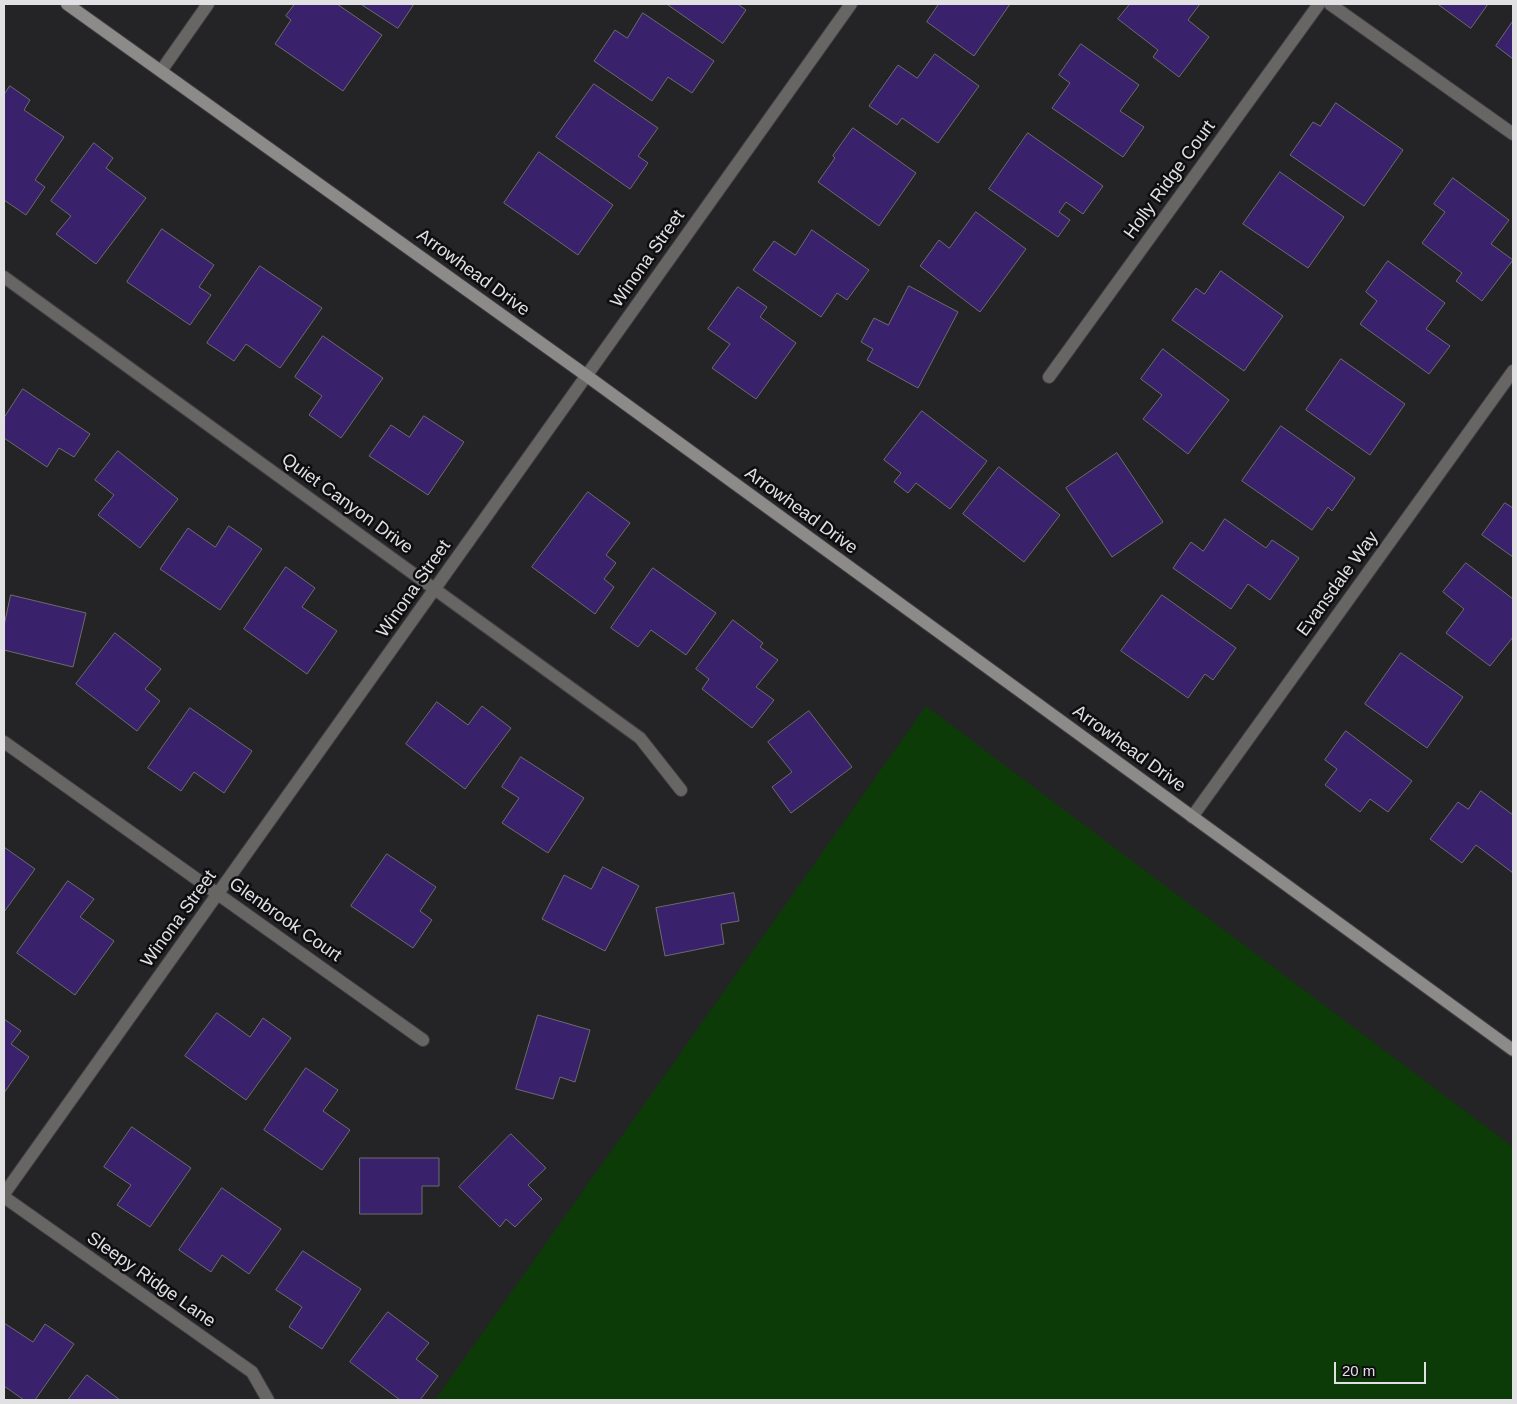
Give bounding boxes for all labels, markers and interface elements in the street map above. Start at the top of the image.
street label: Holly Ridge Court [1120,117,1220,243]
street label: Winona Street [606,206,690,312]
street label: Arrowhead Drive [412,225,534,321]
street label: Quiet Canyon Drive [277,449,417,559]
street label: Arrowhead Drive [740,463,862,559]
street label: Evansdale Way [1293,527,1383,641]
street label: Winona Street [372,536,456,642]
street label: Arrowhead Drive [1068,701,1190,797]
street label: Winona Street [137,867,221,971]
street label: Glenbrook Court [225,873,345,967]
street label: Sleepy Ridge Lane [83,1228,219,1332]
scale bar [1337,1352,1430,1384]
text: 20 m [1342,1362,1375,1379]

